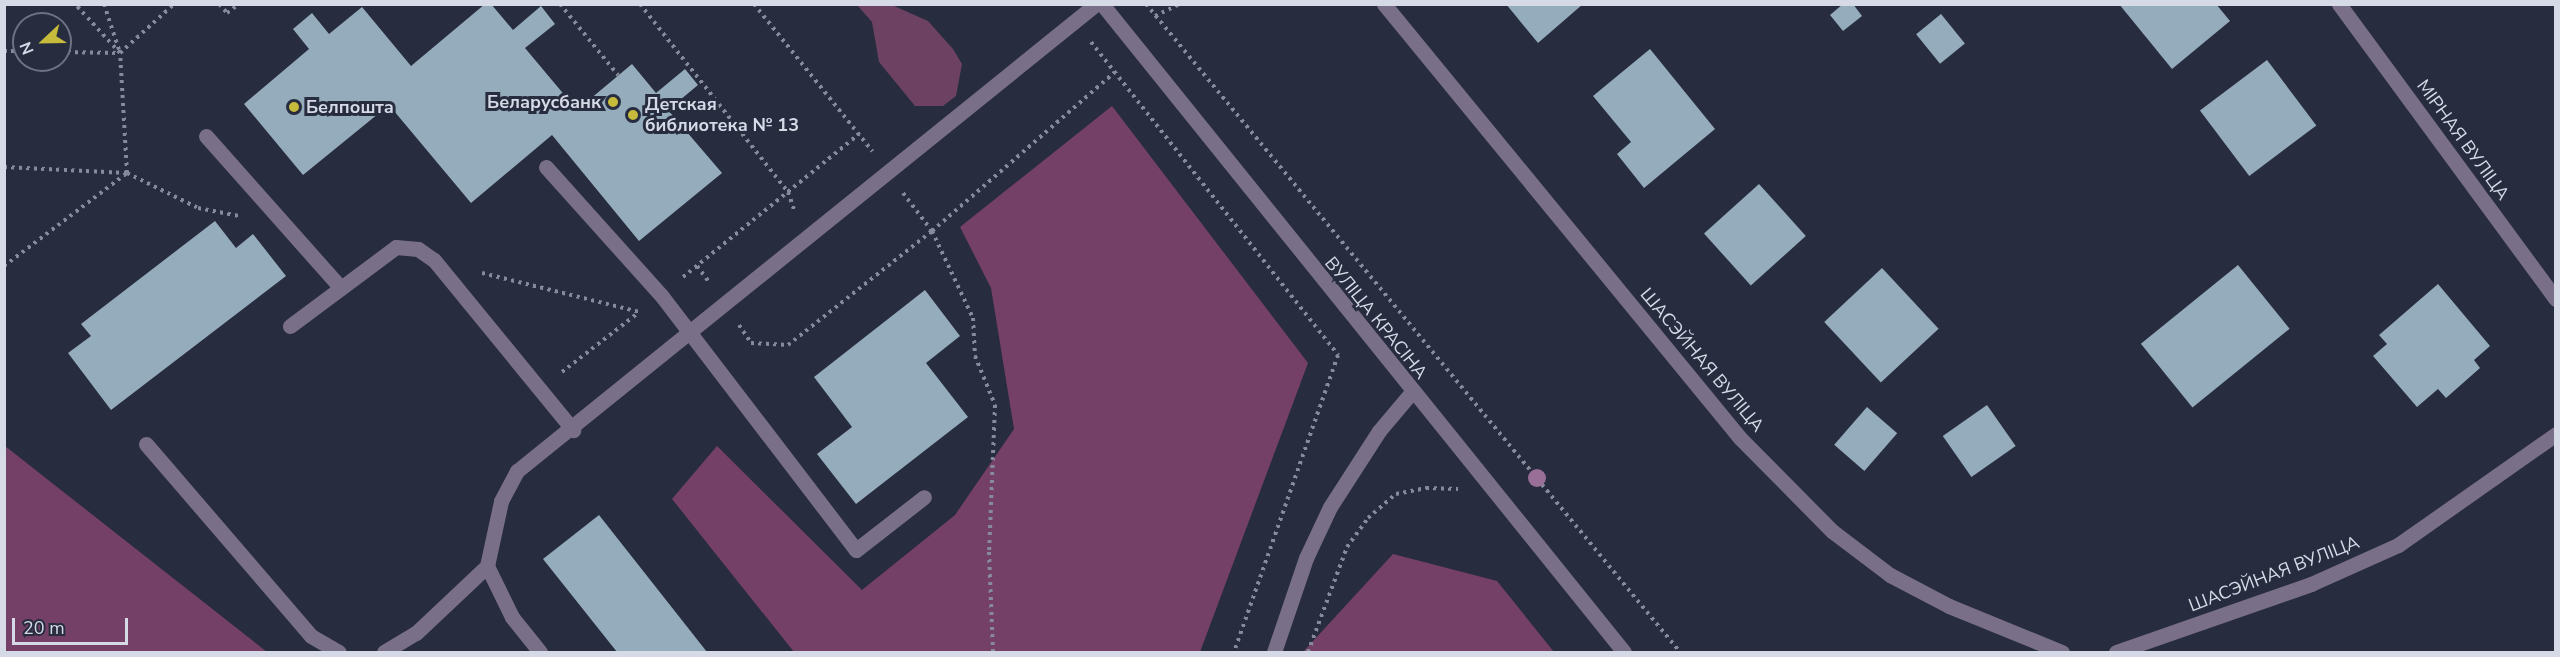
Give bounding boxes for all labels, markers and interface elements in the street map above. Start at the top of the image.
north arrow [12,12,72,72]
text: N [15,38,40,58]
street label: МІРНАЯ ВУЛІЦА [2412,76,2514,204]
place label: Беларусбанк [487,91,601,113]
place label: Детская библиотека № 13 [645,94,799,136]
marker: Беларусбанк [606,95,620,109]
place label: Белпошта [306,96,394,118]
marker: Белпошта [287,100,301,114]
marker: Детская библиотека № 13 [626,108,640,122]
street label: ВУЛІЦА КРАСІНА [1320,253,1432,383]
street label: ШАСЭЙНАЯ ВУЛІЦА [1635,284,1769,436]
street label: ШАСЭЙНАЯ ВУЛІЦА [2186,531,2362,617]
scale bar [15,606,130,644]
text: 20 m [23,616,65,640]

